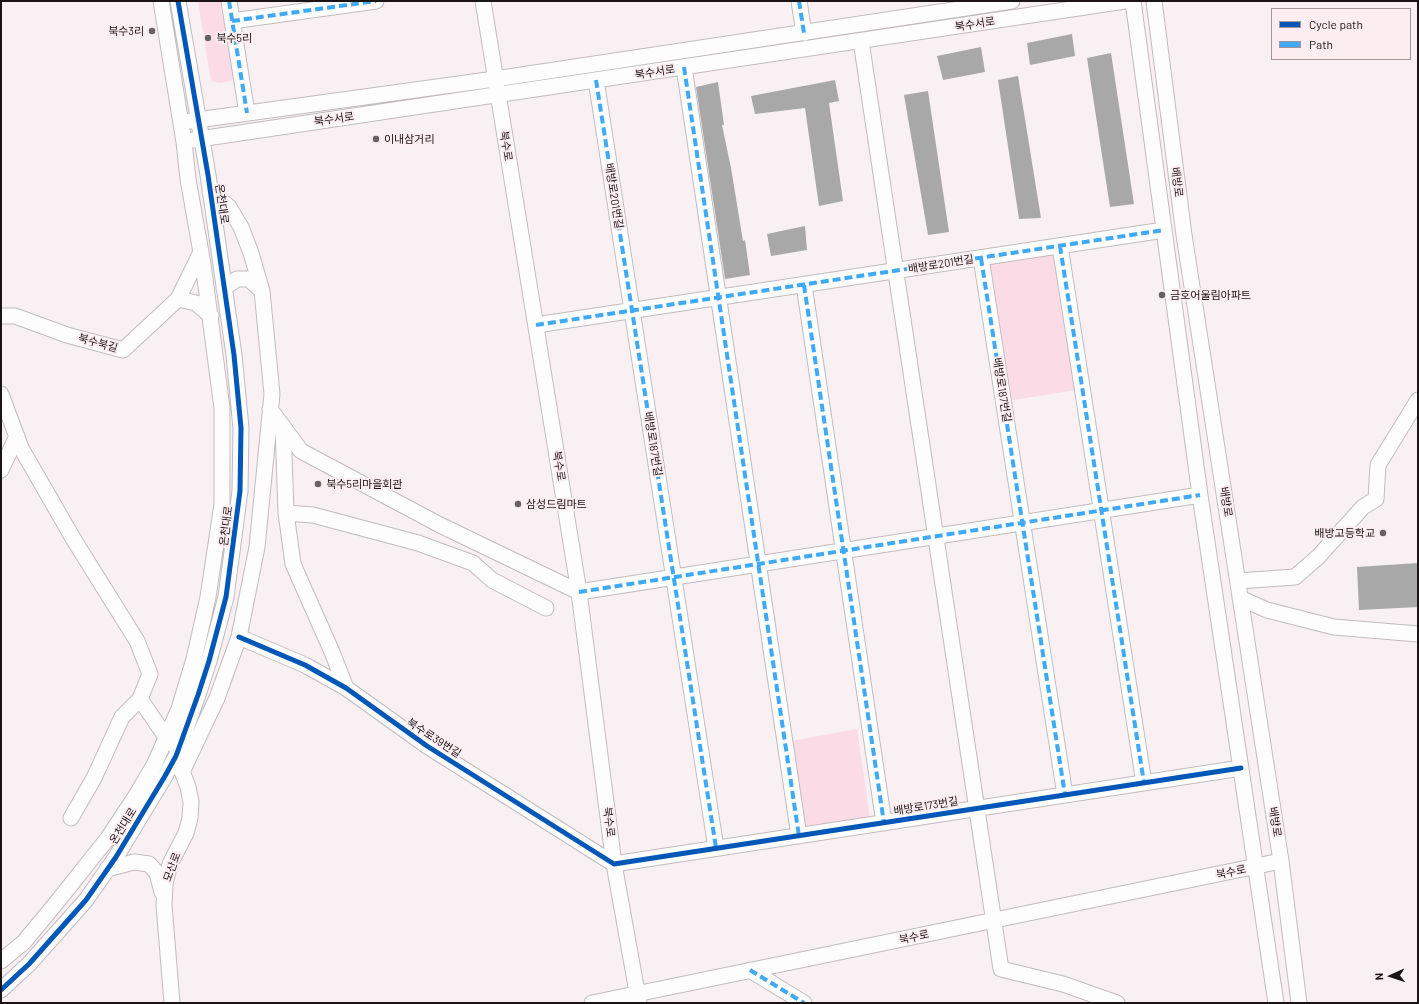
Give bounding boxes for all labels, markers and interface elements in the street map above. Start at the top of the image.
legend [1271,8,1411,60]
street label: 북수서로 [954,14,996,34]
text: Cycle path [1309,17,1363,31]
place label: 북수3리 [108,24,144,38]
marker: 북수3리 [147,26,157,36]
place label: 북수5리 [216,31,252,45]
marker: 북수5리 [203,33,213,43]
text: Path [1309,37,1333,51]
street label: 북수서로 [634,62,676,82]
street label: 북수서로 [313,110,355,128]
street label: 북수로 [497,130,515,162]
place label: 이내삼거리 [384,132,435,146]
marker: 이내삼거리 [371,134,381,144]
street label: 배방로201번길 [602,162,626,230]
street label: 배방로 [1169,166,1185,198]
street label: 온천대로 [213,183,231,225]
street label: 배방로201번길 [907,252,975,276]
place label: 금호어울림아파트 [1170,288,1251,302]
marker: 금호어울림아파트 [1157,290,1167,300]
street label: 북수북길 [77,331,119,355]
street label: 배방로187번길 [990,357,1014,423]
street label: 배방로187번길 [641,411,665,477]
street label: 북수로 [550,450,568,482]
place label: 북수5리마을회관 [326,477,402,491]
marker: 북수5리마을회관 [313,479,323,489]
street label: 배방로 [1217,486,1235,518]
place label: 삼성드림마트 [526,497,587,511]
marker: 삼성드림마트 [513,499,523,509]
street label: 온천대로 [217,505,235,547]
place label: 배방고등학교 [1314,526,1375,540]
marker: 배방고등학교 [1378,528,1388,538]
street label: 북수로39번길 [404,716,464,760]
street label: 배방로173번길 [893,794,959,818]
street label: 온천대로 [107,805,139,847]
street label: 북수로 [601,806,617,838]
street label: 배방로 [1266,806,1284,838]
street label: 모산로 [161,850,183,884]
street label: 북수로 [1215,862,1247,882]
street label: 북수로 [898,927,930,947]
north arrow [1371,956,1411,996]
text: N [1372,973,1385,981]

